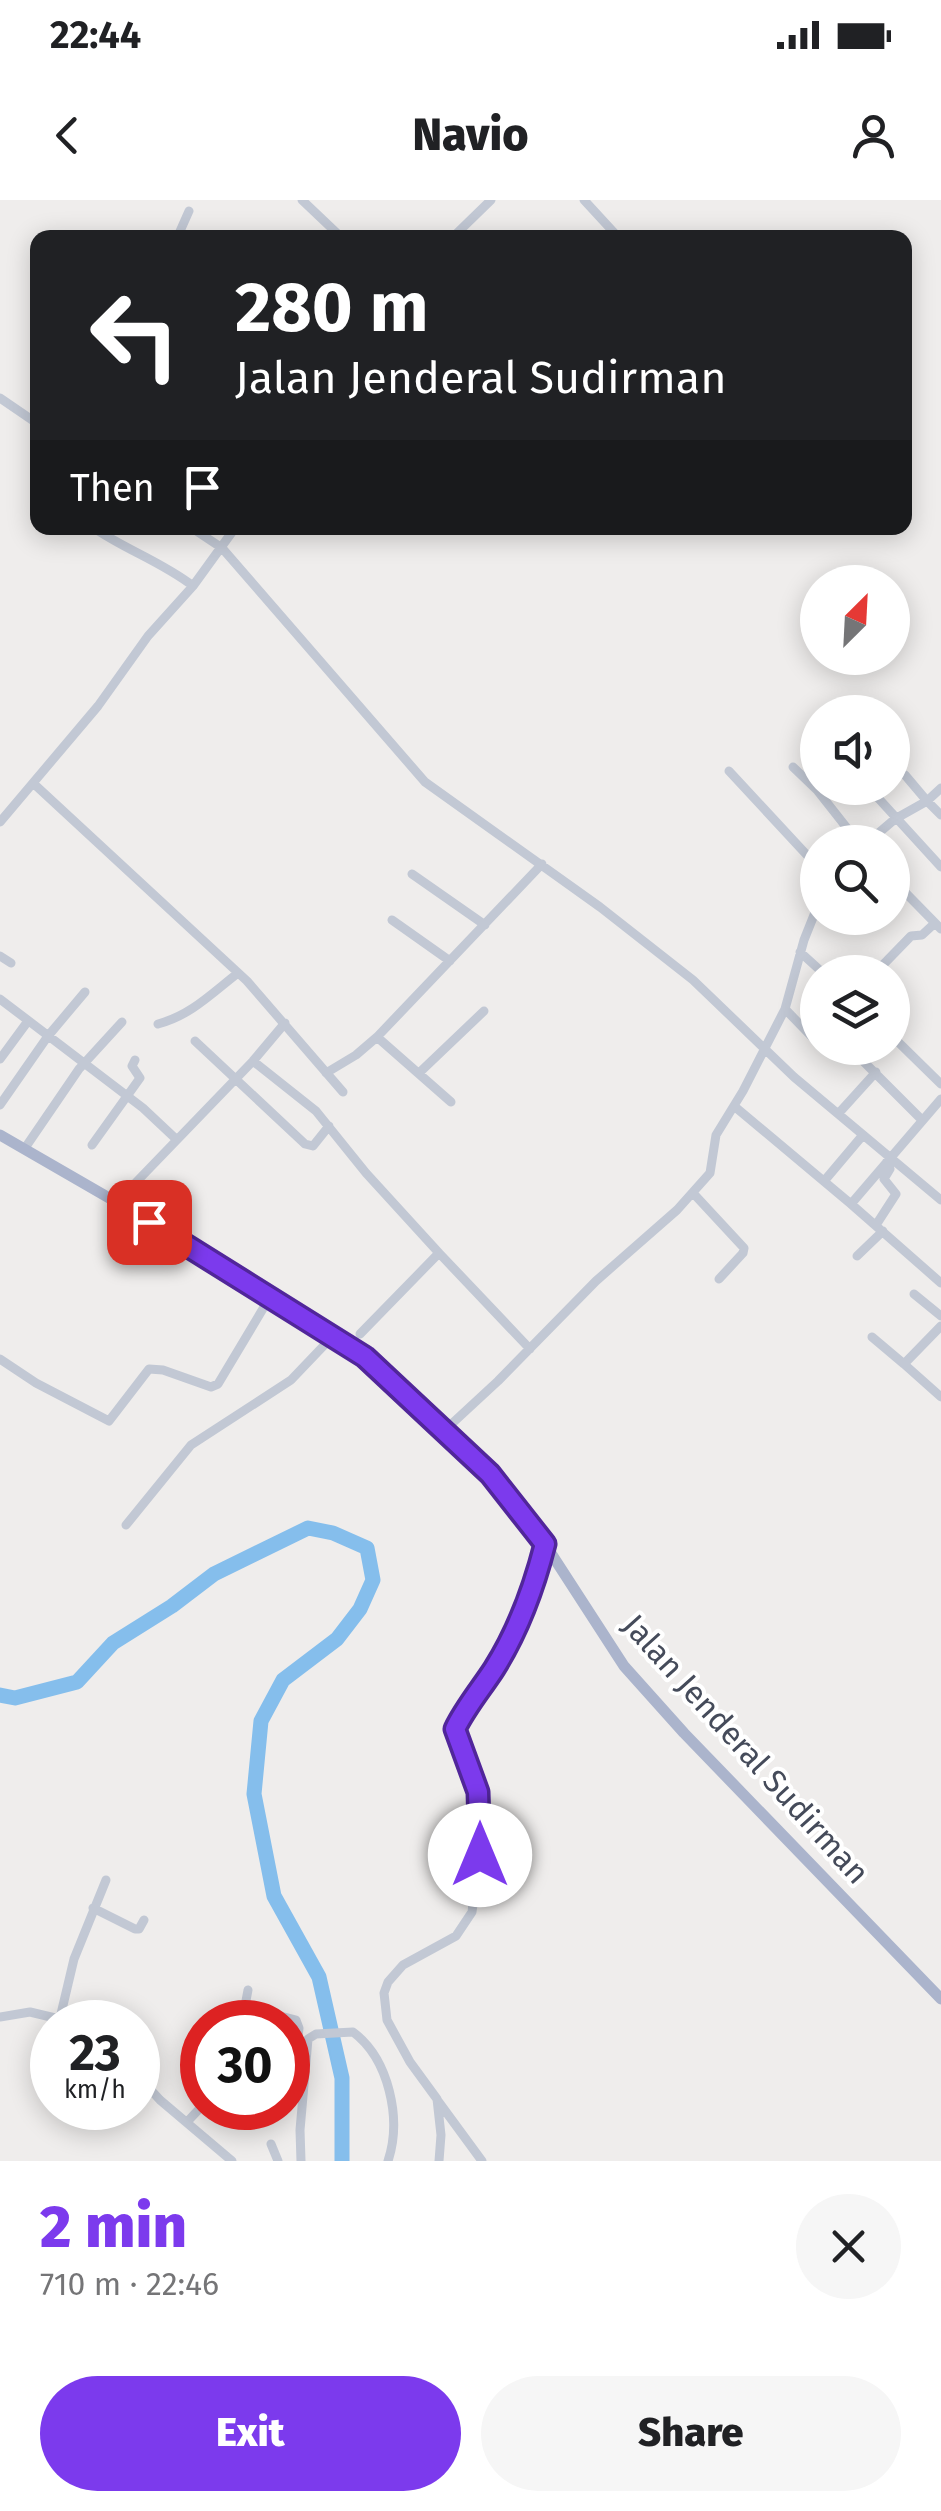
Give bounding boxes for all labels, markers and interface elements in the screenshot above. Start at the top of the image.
text: 22:44 [50,12,141,58]
icon: back [40,108,95,163]
text: Navio [412,108,529,162]
icon: person [846,108,901,163]
text: 280 m [235,266,429,350]
icon: left [70,270,200,400]
text: Jalan Jenderal Sudirman [235,351,727,405]
icon: arrive [175,460,230,515]
text: Then [70,465,155,511]
north arrow [800,565,910,675]
map controls [800,565,910,1065]
button: sound [800,695,910,805]
button: search [800,825,910,935]
button: layers [800,955,910,1065]
pin [107,1180,192,1265]
icon: arrive [122,1195,177,1250]
street label: Jalan Jenderal Sudirman [615,1606,877,1892]
position arrow [428,1803,532,1907]
speed limit sign: 30 [180,2000,310,2130]
text: 23 [69,2023,121,2083]
text: km/h [64,2075,126,2105]
text: 2 min [40,2191,187,2263]
button: close [796,2194,901,2299]
text: 710 m · 22:46 [40,2265,219,2303]
button: Exit [40,2376,461,2491]
button: Share [481,2376,901,2491]

